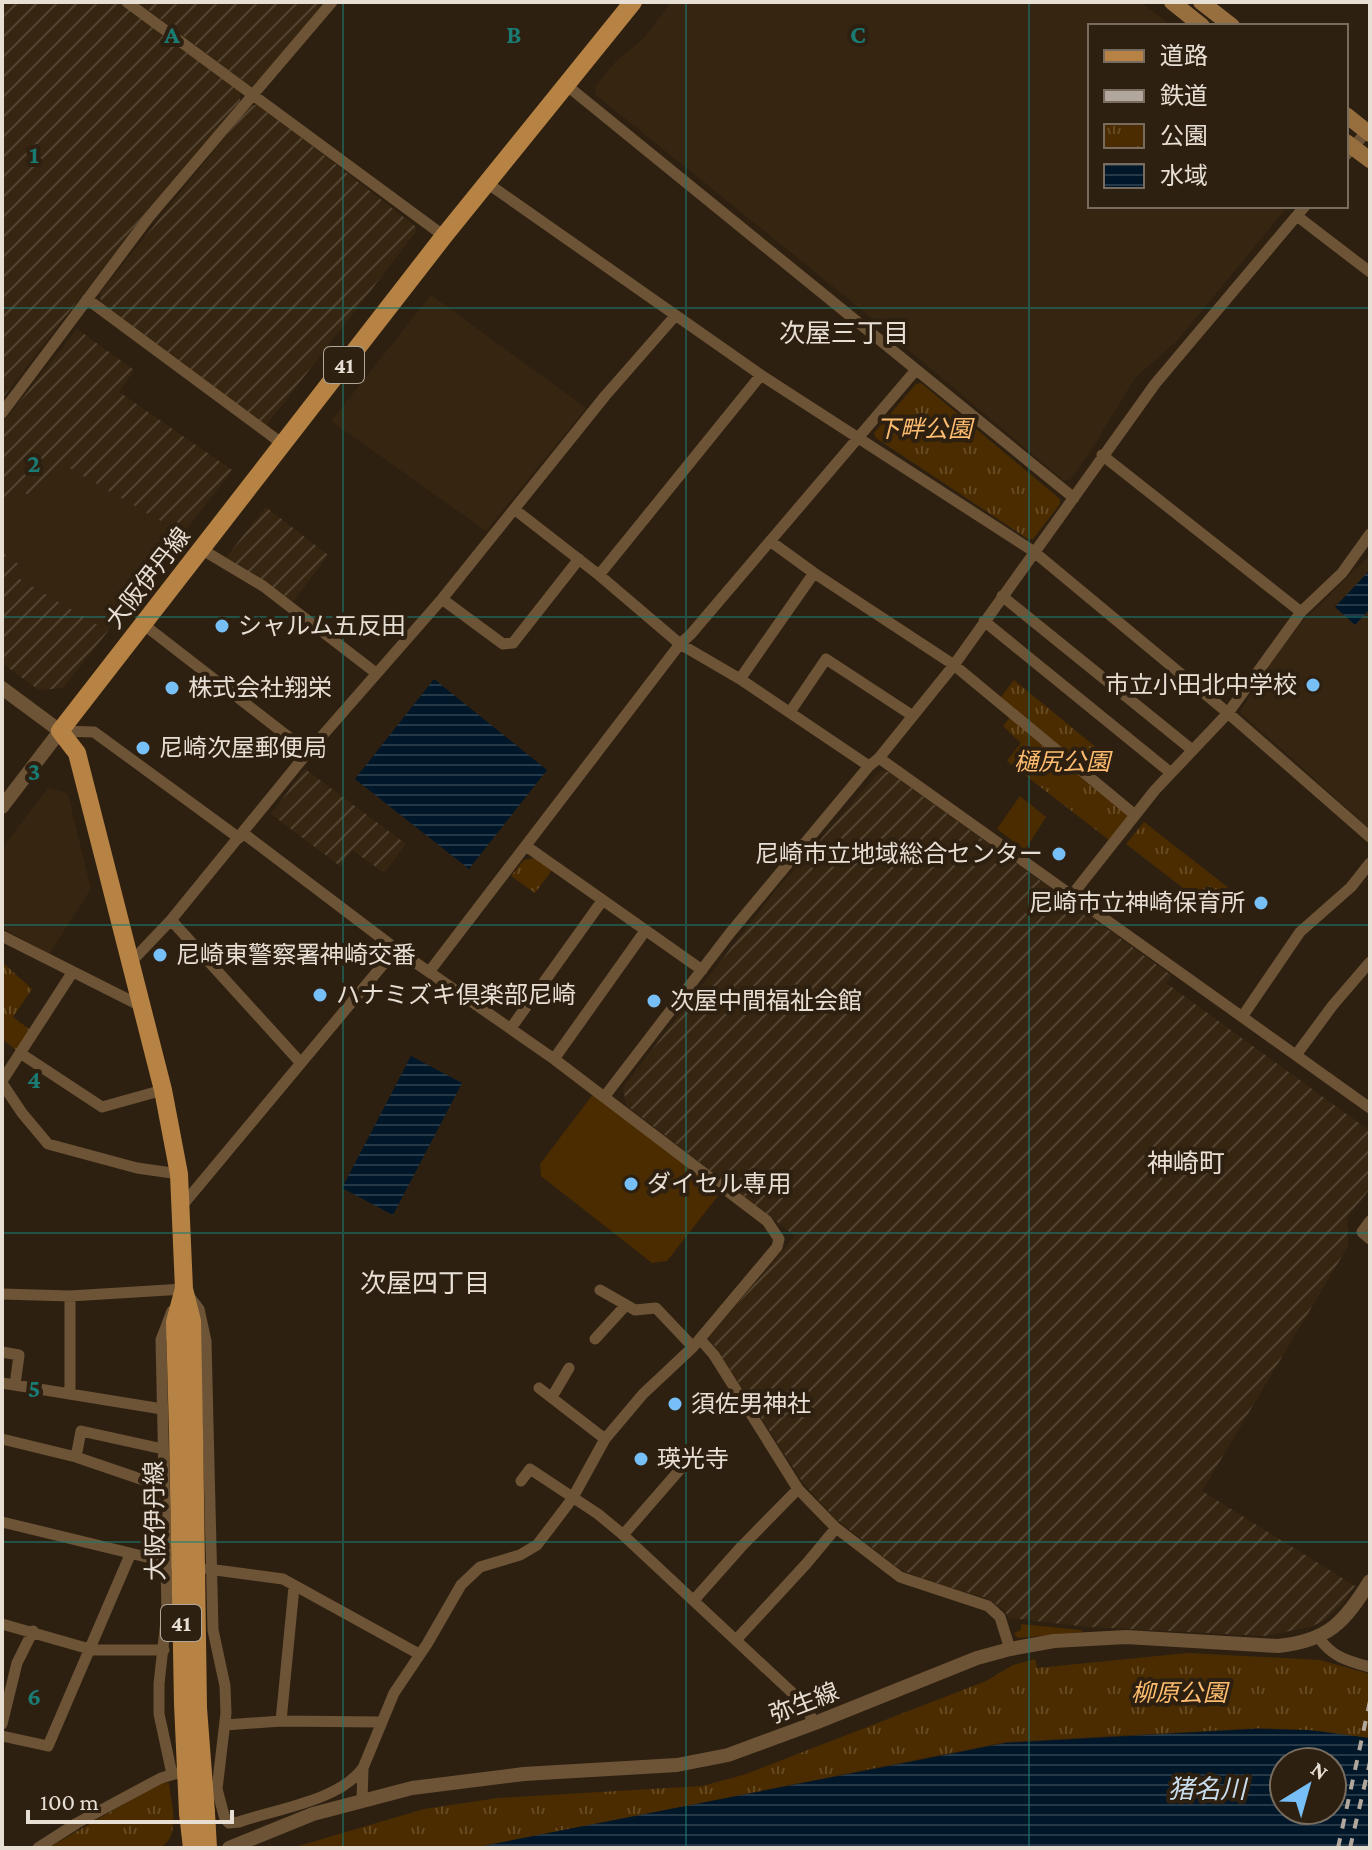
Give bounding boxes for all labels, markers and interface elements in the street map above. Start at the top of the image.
text: A [163,20,180,49]
text: B [506,20,522,49]
text: C [850,20,866,49]
legend [1088,24,1348,208]
text: 道路 [1160,42,1208,69]
text: 鉄道 [1160,82,1208,109]
text: 公園 [1160,122,1208,149]
text: 1 [29,140,39,169]
text: 水域 [1160,162,1208,189]
district label: 次屋三丁目 [779,319,909,348]
road number: 41 [324,347,364,383]
park label: 下畔公園 [876,415,975,442]
text: 2 [27,449,41,478]
street label: 大阪伊丹線 [100,522,195,633]
place label: シャルム五反田 [238,612,406,639]
marker: シャルム五反田 [213,617,231,635]
place label: 市立小田北中学校 [1105,671,1297,698]
place label: 株式会社翔栄 [188,674,332,701]
marker: 市立小田北中学校 [1304,676,1322,694]
marker: 株式会社翔栄 [163,679,181,697]
place label: 尼崎次屋郵便局 [159,734,327,761]
marker: 尼崎次屋郵便局 [134,739,152,757]
park label: 樋尻公園 [1014,748,1113,775]
text: 3 [28,757,40,786]
place label: 尼崎市立地域総合センター [755,840,1043,867]
marker: 尼崎市立地域総合センター [1050,845,1068,863]
place label: 尼崎市立神崎保育所 [1029,889,1245,916]
marker: 尼崎市立神崎保育所 [1252,894,1270,912]
place label: 尼崎東警察署神崎交番 [176,941,416,968]
marker: 尼崎東警察署神崎交番 [151,946,169,964]
place label: ハナミズキ倶楽部尼崎 [336,981,576,1008]
marker: ハナミズキ倶楽部尼崎 [311,986,329,1004]
place label: 次屋中間福祉会館 [670,987,862,1014]
marker: 次屋中間福祉会館 [645,992,663,1010]
text: 4 [27,1065,41,1094]
district label: 神崎町 [1147,1149,1225,1178]
place label: ダイセル専用 [647,1170,791,1197]
marker: ダイセル専用 [622,1175,640,1193]
district label: 次屋四丁目 [360,1269,490,1298]
text: 5 [28,1374,40,1403]
place label: 須佐男神社 [691,1390,811,1417]
marker: 須佐男神社 [666,1395,684,1413]
place label: 瑛光寺 [657,1445,729,1472]
marker: 瑛光寺 [632,1450,650,1468]
street label: 大阪伊丹線 [140,1461,169,1581]
road number: 41 [161,1605,201,1641]
street label: 弥生線 [765,1677,842,1728]
park label: 柳原公園 [1131,1679,1230,1706]
text: 6 [27,1682,41,1711]
north arrow [1268,1746,1348,1826]
text: N [1306,1756,1333,1785]
scale bar [28,1774,232,1824]
water label: 猪名川 [1168,1775,1249,1804]
text: 100 m [40,1788,99,1815]

